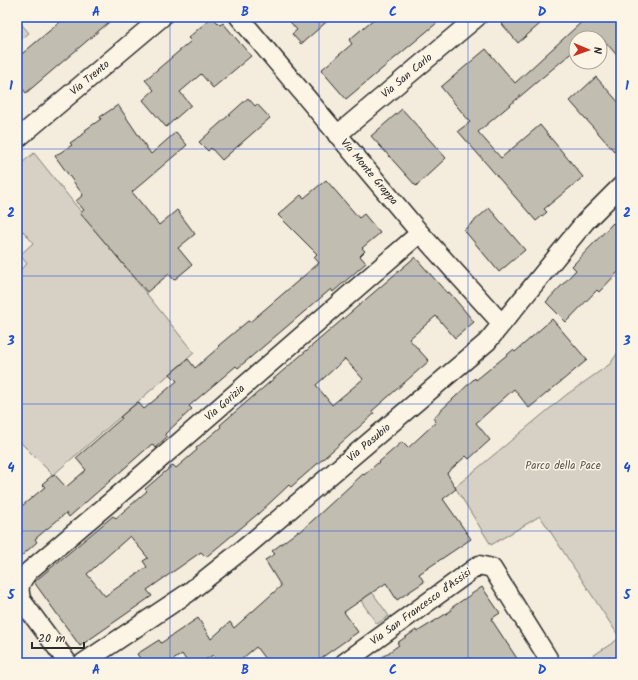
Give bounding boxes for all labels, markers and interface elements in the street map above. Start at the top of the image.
text: A [92,2,100,23]
text: B [241,2,249,23]
text: C [389,2,397,23]
text: D [538,2,547,23]
north arrow [568,30,608,70]
text: N [588,47,606,54]
street label: Via San Carlo [377,49,437,103]
street label: Via Trento [66,56,114,100]
text: 1 [9,76,13,97]
text: 1 [625,76,629,97]
street label: Via Monte Grappa [336,135,402,209]
text: 2 [7,203,15,224]
text: 2 [623,203,631,224]
text: 3 [6,331,15,352]
text: 3 [622,331,631,352]
street label: Via Gorizia [201,380,249,426]
street label: Via Pasubio [343,419,395,467]
park label: Parco della Pace [525,457,601,475]
text: 4 [7,458,15,479]
text: 4 [623,458,631,479]
street label: Via San Francesco d'Assisi [367,564,476,650]
text: 5 [7,585,16,606]
text: 5 [623,585,632,606]
scale bar [32,624,84,650]
text: 20 m [38,629,66,648]
text: A [92,660,100,680]
text: B [241,660,249,680]
text: C [389,660,397,680]
text: D [538,660,547,680]

